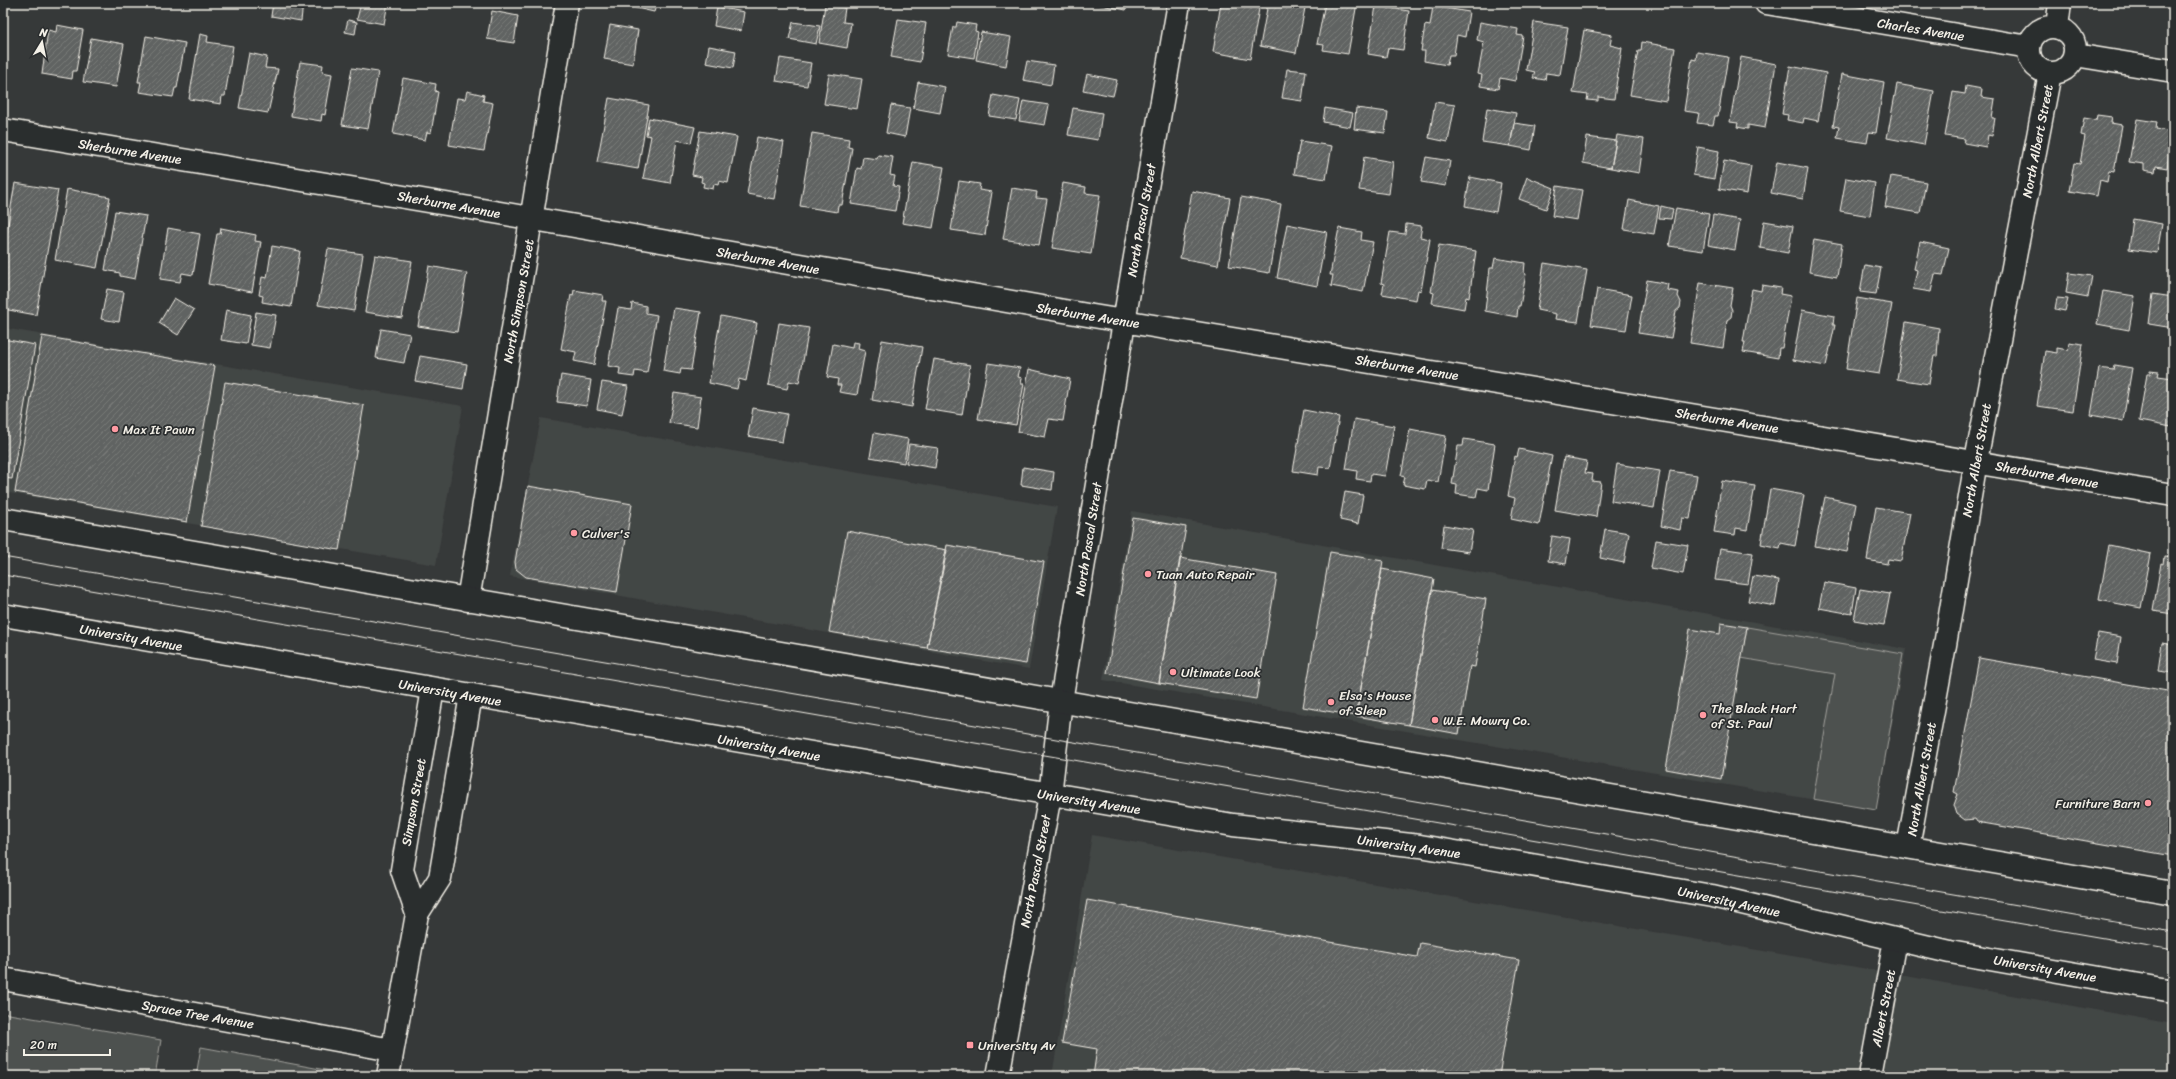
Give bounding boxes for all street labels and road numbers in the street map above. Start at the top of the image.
street label: Charles Avenue [1876,11,1967,48]
street label: North Albert Street [2015,82,2060,200]
street label: Sherburne Avenue [77,132,183,171]
street label: North Pascal Street [1120,161,1163,279]
street label: Sherburne Avenue [396,184,502,225]
street label: North Simpson Street [496,237,541,365]
street label: Sherburne Avenue [715,240,821,281]
street label: Sherburne Avenue [1035,296,1141,335]
street label: Sherburne Avenue [1354,348,1460,387]
street label: Sherburne Avenue [1674,401,1780,440]
street label: North Albert Street [1955,401,1998,519]
street label: Sherburne Avenue [1994,454,2100,495]
street label: North Pascal Street [1068,480,1109,598]
street label: University Avenue [78,617,184,658]
street label: University Avenue [397,672,503,713]
street label: North Albert Street [1900,720,1943,838]
street label: University Avenue [716,727,822,768]
street label: Simpson Street [394,756,433,848]
street label: University Avenue [1036,782,1142,821]
street label: North Pascal Street [1013,812,1058,930]
street label: University Avenue [1356,828,1462,865]
street label: University Avenue [1676,879,1782,924]
street label: University Avenue [1992,948,2098,989]
street label: Albert Street [1865,967,1902,1050]
street label: Spruce Tree Avenue [140,993,256,1036]

